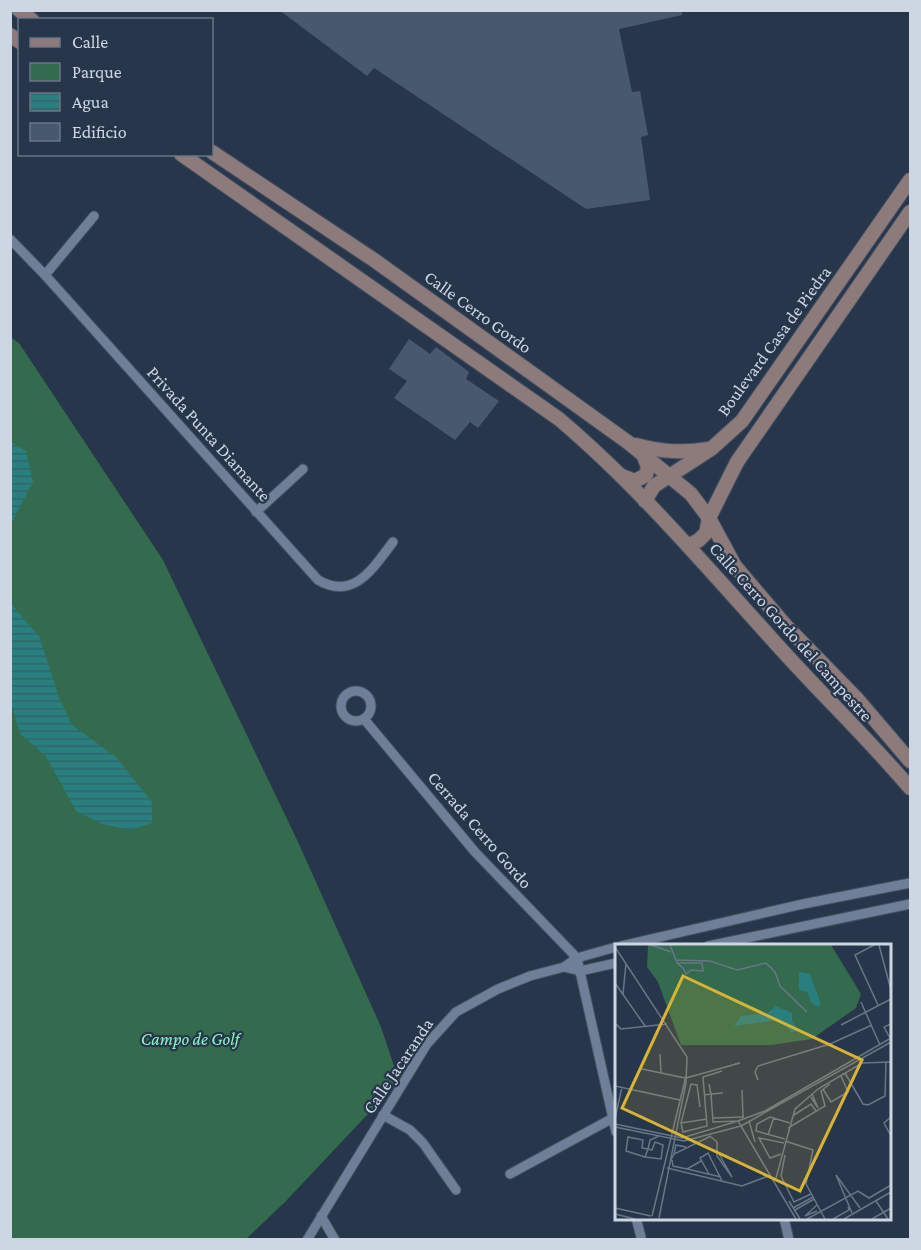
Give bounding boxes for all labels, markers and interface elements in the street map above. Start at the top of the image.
legend [18,18,213,156]
text: Calle [72,32,108,52]
text: Parque [72,62,122,82]
text: Agua [72,92,109,112]
text: Edificio [72,122,127,142]
street label: Boulevard Casa de Piedra [713,262,835,420]
street label: Calle Cerro Gordo [421,266,536,358]
street label: Privada Punta Diamante [143,362,275,506]
street label: Calle Cerro Gordo del Campestre [705,538,877,726]
street label: Cerrada Cerro Gordo [424,767,536,893]
inset map [615,944,891,1220]
street label: Calle Jacaranda [359,1014,437,1118]
park label: Campo de Golf [141,1029,242,1049]

